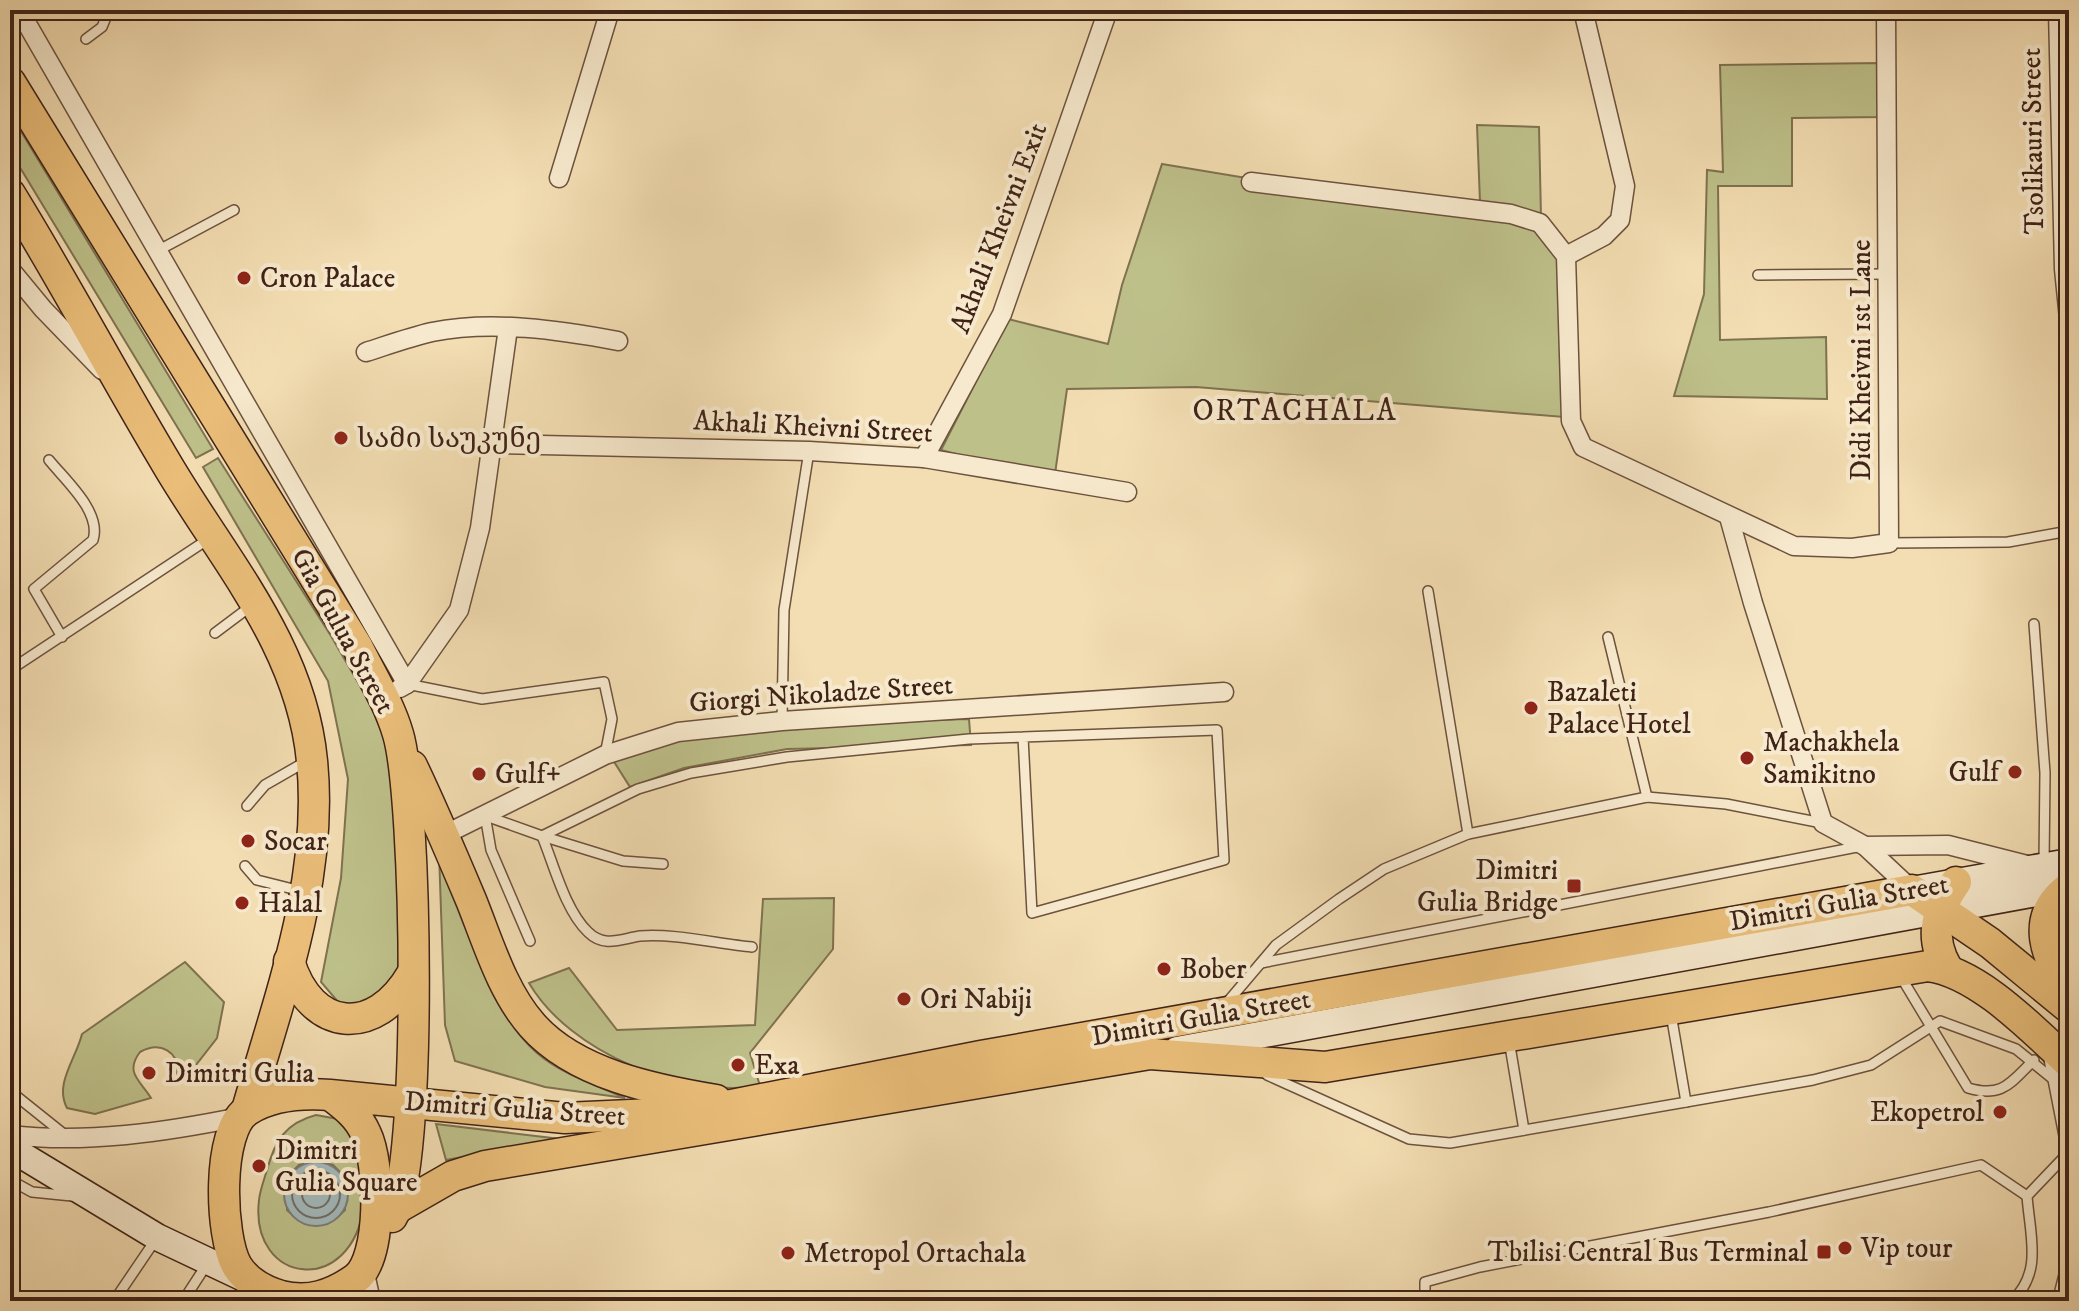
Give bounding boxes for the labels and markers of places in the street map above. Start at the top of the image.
place label: Cron Palace [260,261,395,296]
marker: Cron Palace [235,269,253,287]
place label: სამი საუკუნე [357,421,541,456]
marker: სამი საუკუნე [332,429,350,447]
place label: Bazaleti Palace Hotel [1547,675,1691,742]
marker: Bazaleti Palace Hotel [1522,699,1540,717]
place label: Machakhela Samikitno [1763,725,1900,792]
marker: Machakhela Samikitno [1738,749,1756,767]
place label: Gulf [1949,755,2003,790]
place label: Gulf+ [495,757,561,792]
marker: Gulf [2006,763,2024,781]
marker: Gulf+ [470,765,488,783]
place label: Socar [264,824,327,859]
marker: Socar [239,832,257,850]
place label: Dimitri Gulia Bridge [1417,853,1558,920]
marker: Dimitri Gulia Bridge [1565,877,1583,895]
place label: Halal [258,886,323,921]
marker: Halal [233,894,251,912]
place label: Bober [1180,952,1247,987]
marker: Bober [1155,960,1173,978]
place label: Ori Nabiji [920,982,1032,1017]
marker: Ori Nabiji [895,990,913,1008]
place label: Exa [754,1048,800,1083]
place label: Dimitri Gulia [165,1056,315,1091]
marker: Exa [729,1056,747,1074]
marker: Dimitri Gulia [140,1064,158,1082]
place label: Ekopetrol [1870,1095,1985,1130]
marker: Ekopetrol [1991,1103,2009,1121]
place label: Dimitri Gulia Square [275,1133,418,1200]
marker: Dimitri Gulia Square [250,1157,268,1175]
place label: Vip tour [1860,1231,1953,1266]
place label: Tbilisi Central Bus Terminal [1488,1235,1809,1270]
place label: Metropol Ortachala [804,1236,1026,1271]
marker: Vip tour [1836,1239,1854,1257]
marker: Tbilisi Central Bus Terminal [1815,1243,1833,1261]
marker: Metropol Ortachala [779,1244,797,1262]

